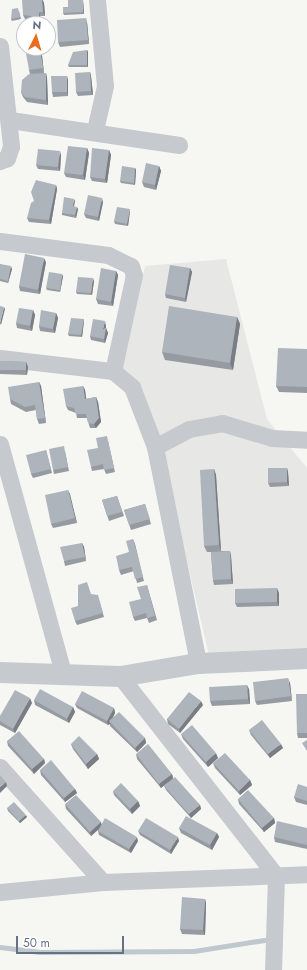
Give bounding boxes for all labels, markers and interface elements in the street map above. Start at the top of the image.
north arrow [16,16,56,56]
text: N [32,17,42,33]
scale bar [18,928,126,954]
text: 50 m [23,934,50,952]

